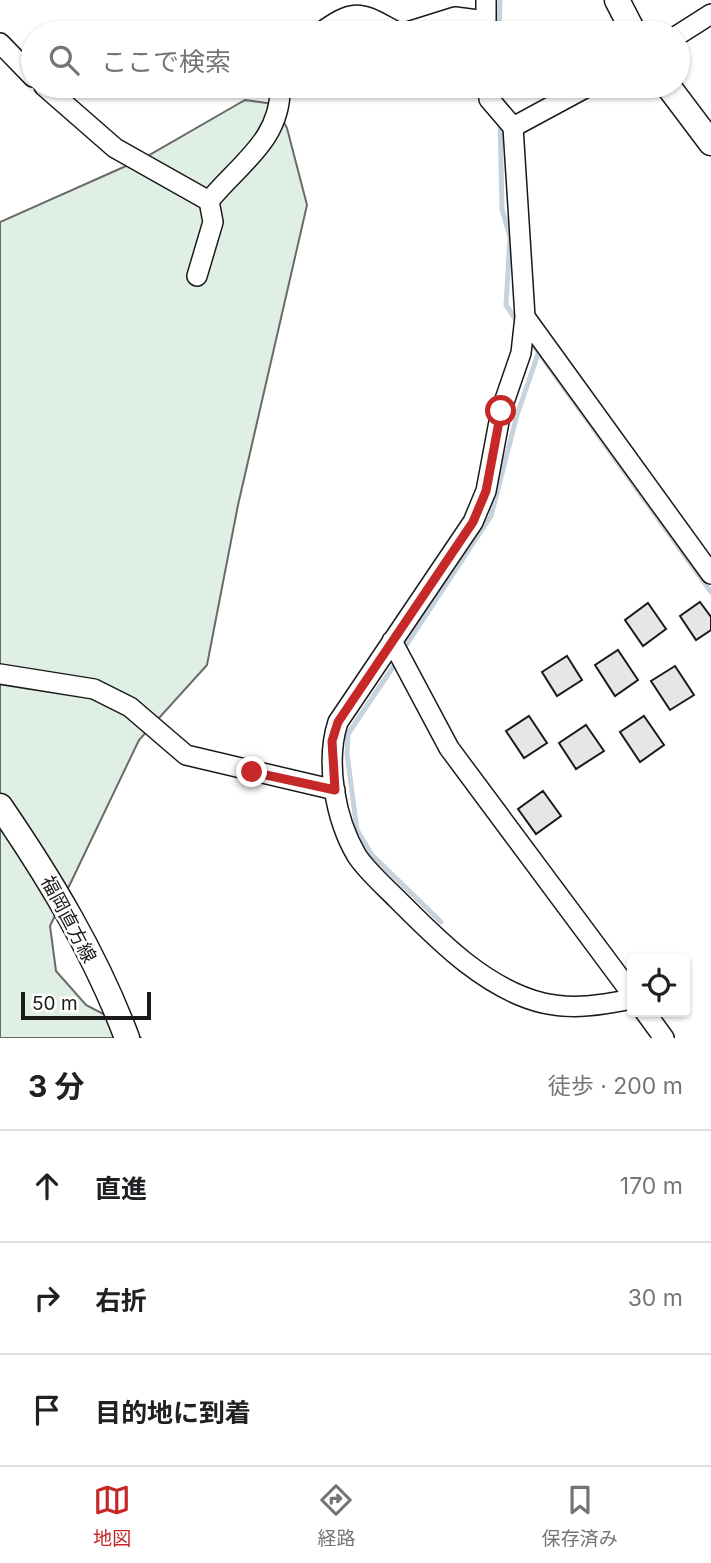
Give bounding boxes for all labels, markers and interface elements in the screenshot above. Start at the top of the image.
search box [21,21,690,98]
icon: search [45,41,83,79]
text: ここで検索 [101,46,231,77]
route start [485,395,516,426]
route end [236,756,267,787]
street label: 福岡直方線 [36,872,101,967]
map controls [627,954,690,1017]
button: locate [627,954,690,1017]
scale bar [21,989,150,1021]
text: 50 m [32,992,78,1015]
text: 3 分 [28,1068,84,1104]
text: 徒歩 · 200 m [548,1072,683,1100]
icon: ahead [28,1167,66,1205]
text: 170 m [620,1172,683,1200]
text: 直進 [95,1173,147,1204]
icon: right [28,1279,66,1317]
text: 30 m [628,1284,683,1312]
text: 右折 [95,1285,147,1316]
icon: arrive [28,1391,66,1429]
text: 目的地に到着 [95,1397,251,1428]
tab: 地図 [93,1481,131,1550]
tab: 経路 [317,1481,356,1550]
tab: 保存済み [542,1481,618,1550]

